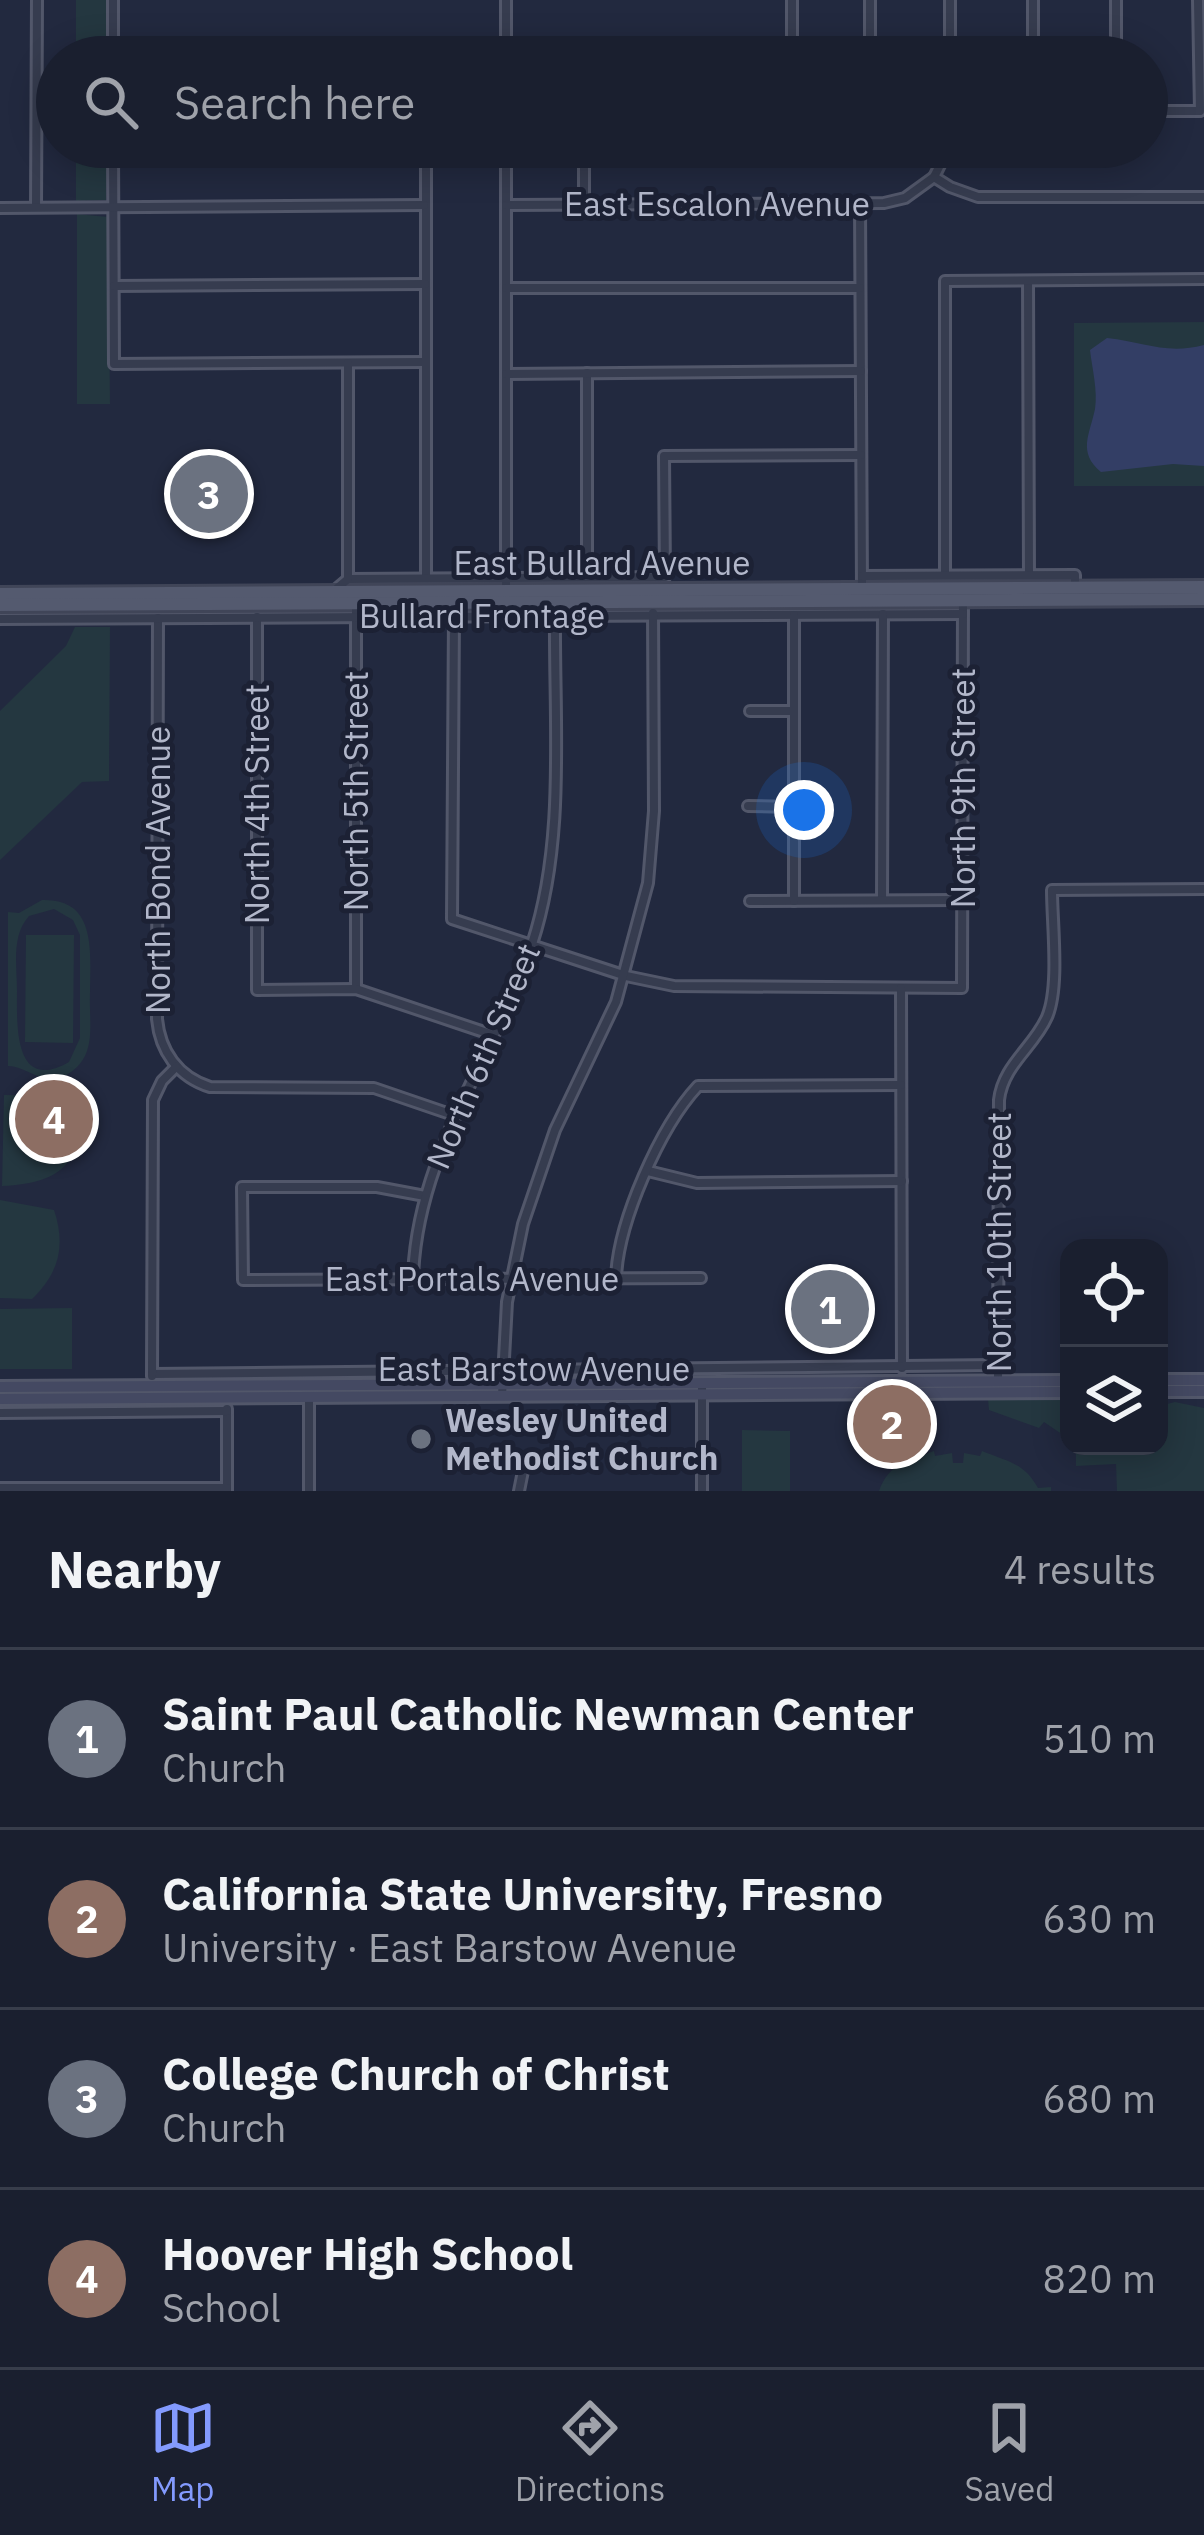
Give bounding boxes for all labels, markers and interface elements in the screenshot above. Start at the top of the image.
search box [36,36,1168,168]
icon: search [78,69,144,135]
text: Search here [174,73,415,131]
street label: East Escalon Avenue [564,182,870,225]
pin: 3 [170,449,248,539]
street label: East Bullard Avenue [454,541,750,584]
street label: Bullard Frontage [359,594,605,637]
street label: North 9th Street [941,668,984,908]
street label: North 5th Street [334,671,377,911]
street label: North 4th Street [235,684,278,924]
street label: North Bond Avenue [136,726,179,1014]
your location [774,780,834,840]
street label: North 6th Street [416,937,549,1175]
pin: 4 [15,1074,93,1164]
street label: North 10th Street [977,1112,1020,1372]
map controls [1060,1239,1168,1455]
button: locate [1060,1239,1168,1347]
street label: East Portals Avenue [325,1257,619,1300]
pin: 1 [791,1264,869,1354]
street label: East Barstow Avenue [378,1347,690,1390]
button: layers [1060,1347,1168,1455]
pin: 2 [853,1379,931,1469]
place label: Wesley United Methodist Church [445,1398,719,1479]
marker: Wesley United Methodist Church [408,1426,434,1452]
text: Nearby [48,1536,221,1602]
text: 4 results [1004,1544,1156,1595]
text: Saint Paul Catholic Newman Center [162,1684,914,1742]
text: 1 [75,1713,99,1764]
text: 510 m [1043,1713,1156,1764]
text: Church [162,1742,286,1793]
text: California State University, Fresno [162,1864,883,1922]
text: 2 [75,1893,99,1944]
text: 630 m [1043,1893,1156,1944]
text: University · East Barstow Avenue [162,1922,737,1973]
text: College Church of Christ [162,2044,670,2102]
text: 3 [75,2073,99,2124]
text: 680 m [1043,2073,1156,2124]
text: Church [162,2102,286,2153]
text: Hoover High School [162,2224,573,2282]
text: 4 [75,2253,99,2304]
text: 820 m [1043,2253,1156,2304]
text: School [162,2282,281,2333]
tab: Map [150,2395,216,2510]
tab: Directions [515,2395,665,2510]
tab: Saved [965,2395,1054,2510]

